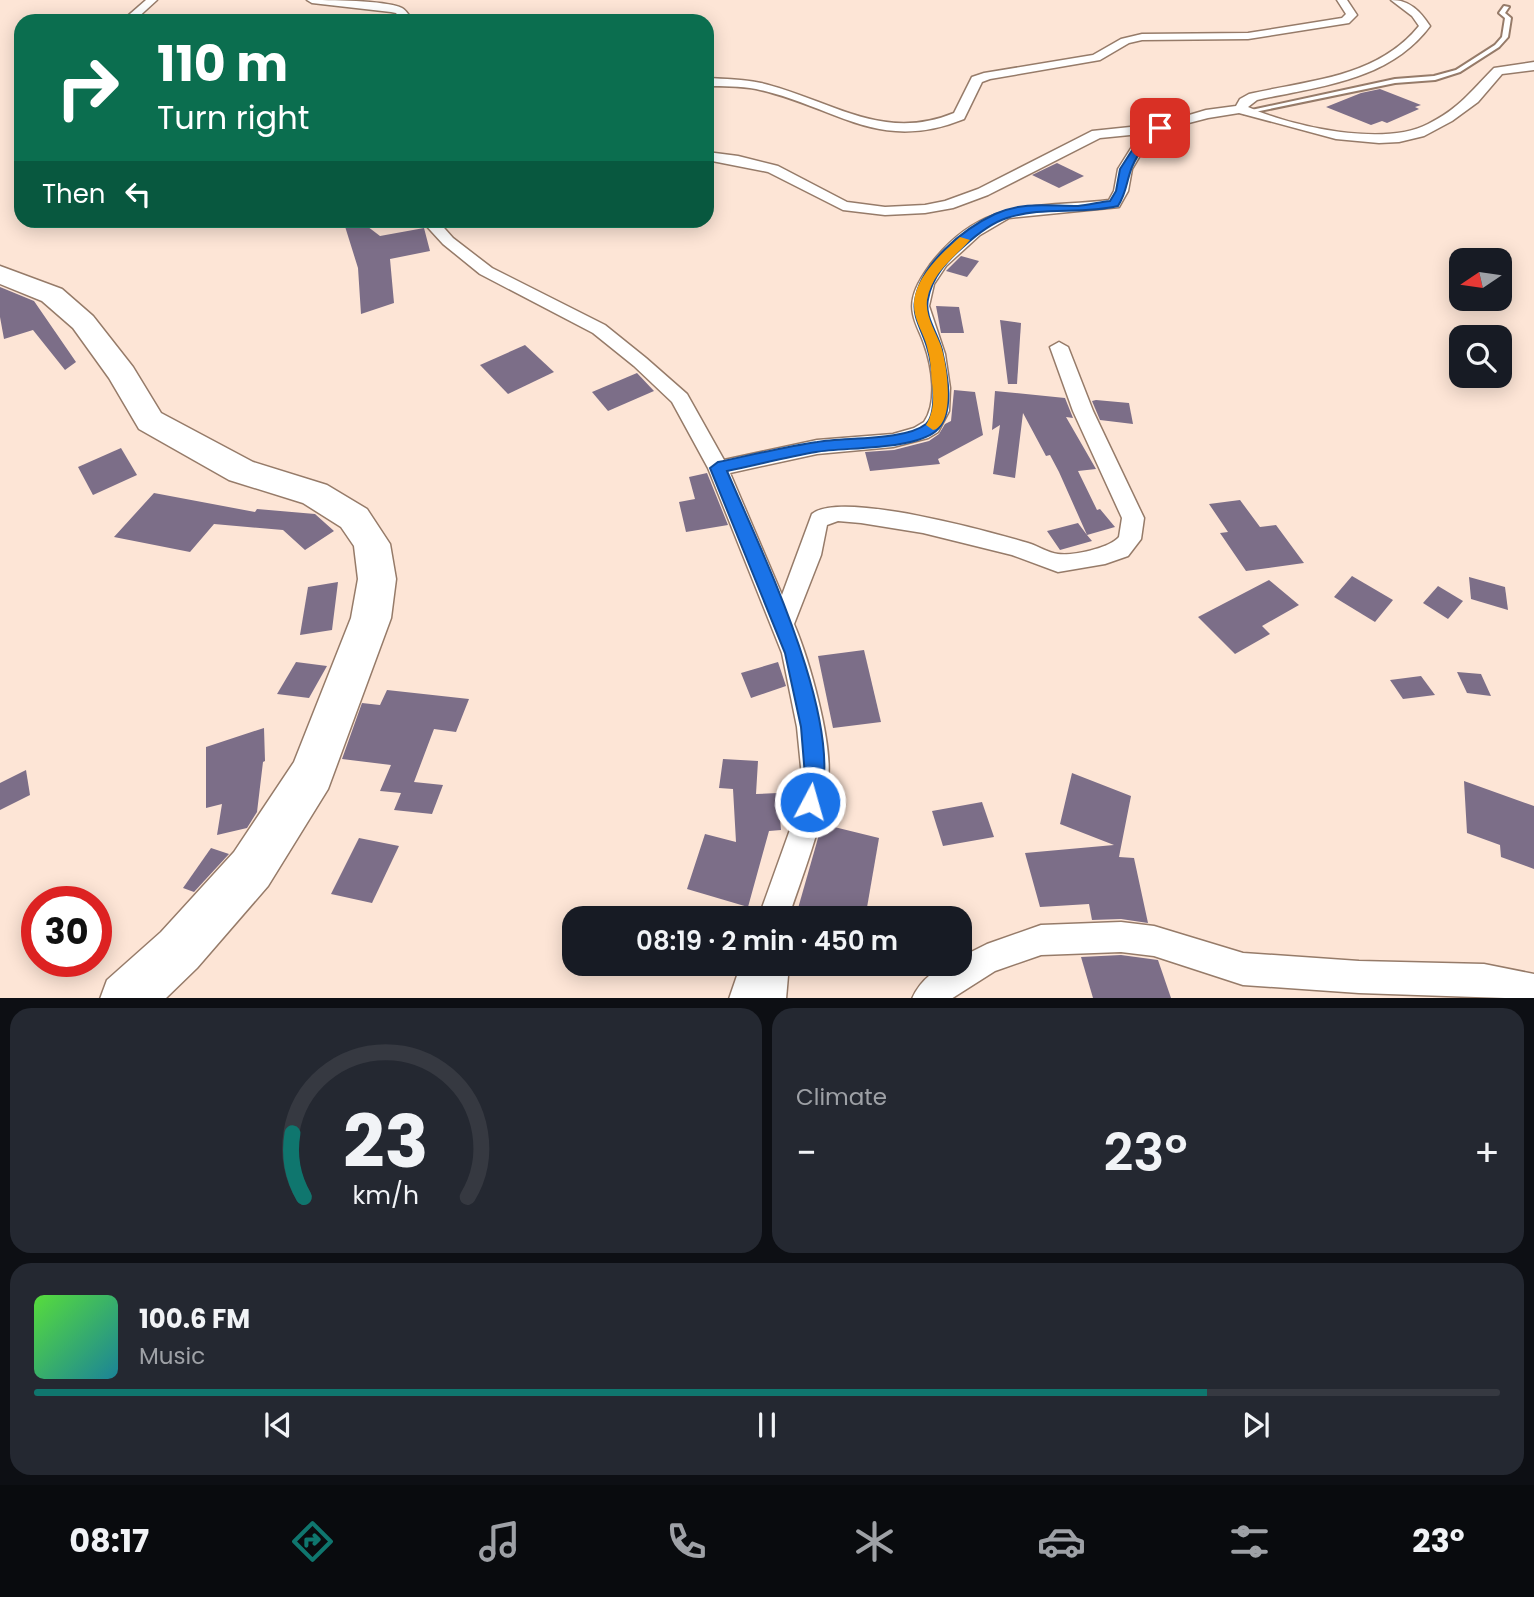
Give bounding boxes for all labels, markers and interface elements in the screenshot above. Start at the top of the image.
text: 110 m [157,30,288,98]
icon: right [42,42,133,133]
text: Turn right [157,95,309,140]
pin [1130,98,1190,158]
icon: arrive [1141,109,1179,147]
icon: left [119,175,157,213]
text: Then [42,176,105,212]
north arrow [1449,248,1512,312]
map controls [1449,248,1512,388]
button: search [1449,325,1512,388]
position arrow [773,765,847,839]
speed limit sign: 30 [21,886,112,977]
text: 08:19 · 2 min · 450 m [636,923,898,959]
text: Climate [796,1081,887,1113]
text: 23 [343,1091,429,1192]
text: 23° [1103,1116,1188,1189]
text: − [796,1126,817,1179]
text: + [1474,1126,1500,1179]
text: km/h [353,1177,419,1212]
text: 100.6 FM [139,1301,250,1337]
text: Music [139,1340,205,1372]
icon: previous [259,1406,297,1444]
icon: pause [748,1406,786,1444]
icon: next [1237,1406,1275,1444]
icon: directions [288,1517,337,1566]
icon: music [475,1517,524,1566]
icon: phone [662,1517,711,1566]
icon: climate [850,1517,899,1566]
icon: car [1037,1517,1086,1566]
icon: filters [1225,1517,1274,1566]
text: 08:17 [69,1518,149,1563]
text: 23° [1412,1518,1465,1563]

